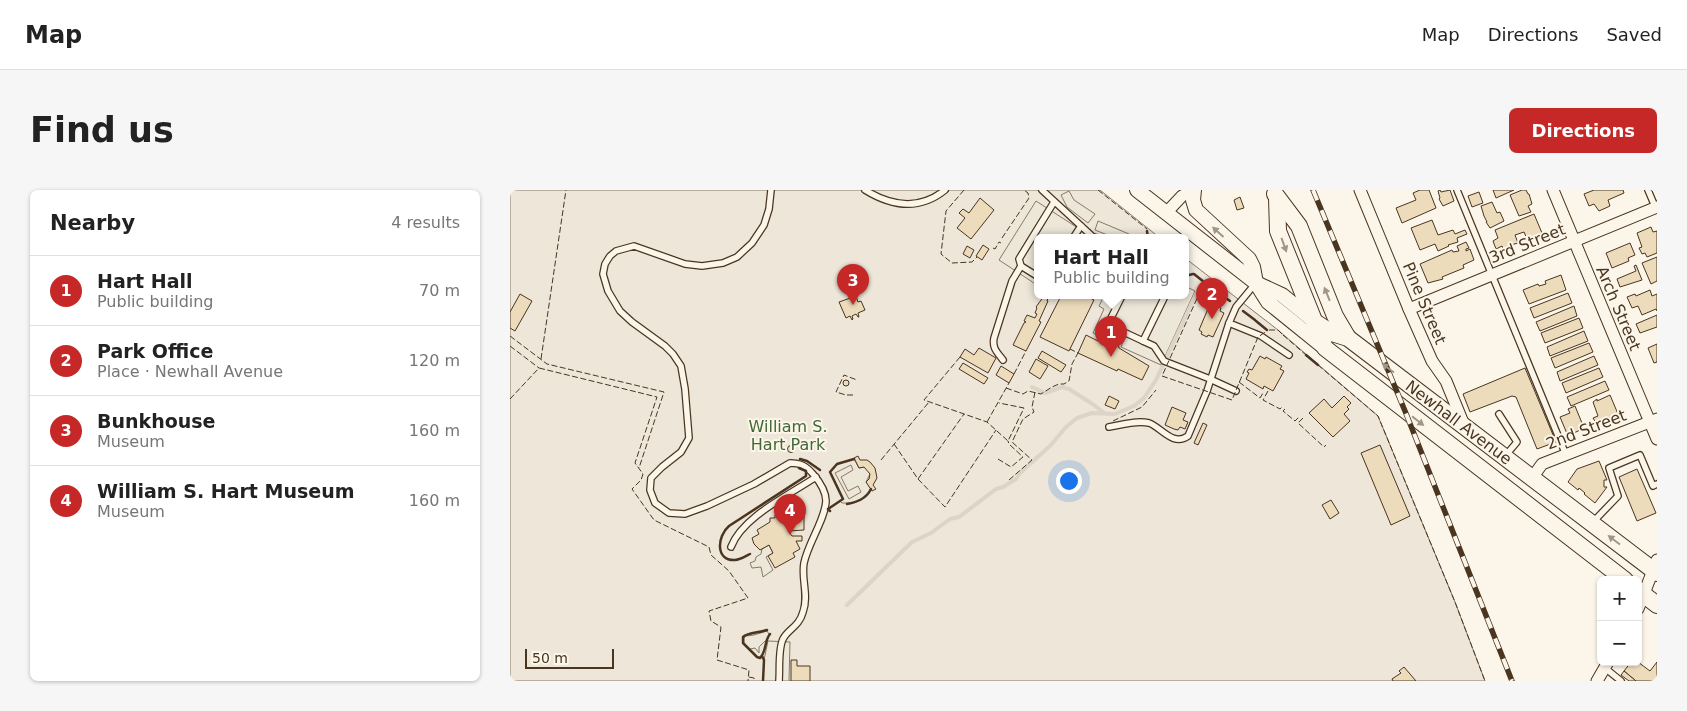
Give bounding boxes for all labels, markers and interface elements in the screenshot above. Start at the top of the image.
text: Map [25,21,82,49]
text: Map [1422,24,1460,45]
text: Directions [1488,24,1578,45]
text: Saved [1606,24,1662,45]
button: Directions [1509,108,1657,153]
text: Find us [30,110,174,150]
text: Nearby [50,211,135,235]
text: 4 results [391,213,460,232]
street label: 3rd Street [1486,220,1568,267]
one-way arrow [1212,226,1225,237]
popup [1034,234,1189,299]
one-way arrow [1281,238,1288,253]
text: Hart Hall [1053,246,1149,268]
street label: Pine Street [1399,259,1450,347]
street label: Arch Street [1592,263,1645,353]
pin: 3 [837,264,869,305]
text: Public building [1053,268,1170,287]
text: Hart Hall [97,270,193,292]
pin: 2 [1196,278,1228,319]
text: 1 [60,281,72,300]
text: 70 m [419,281,460,300]
one-way arrow [1322,287,1330,302]
text: Public building [97,292,214,311]
pin: 1 [1095,316,1127,357]
text: Park Office [97,340,213,362]
text: 2 [60,351,72,370]
text: 120 m [409,351,460,370]
text: Place · Newhall Avenue [97,362,283,381]
one-way arrow [1381,363,1395,373]
street label: Newhall Avenue [1402,376,1516,469]
street label: 2nd Street [1543,406,1629,453]
text: Bunkhouse [97,410,215,432]
one-way arrow [1411,416,1425,426]
park label: William S. Hart Park [749,417,827,454]
text: 3 [60,421,72,440]
text: 160 m [409,421,460,440]
text: Museum [97,432,165,451]
your location [1056,468,1082,494]
text: William S. Hart Museum [97,480,355,502]
text: 4 [60,491,72,510]
text: 160 m [409,491,460,510]
pin: 4 [774,494,806,535]
text: Museum [97,502,165,521]
one-way arrow [1608,535,1621,546]
map controls [1597,576,1642,666]
button: + [1597,576,1642,621]
button: − [1597,621,1642,666]
scale bar [525,646,614,669]
text: 50 m [532,650,568,666]

